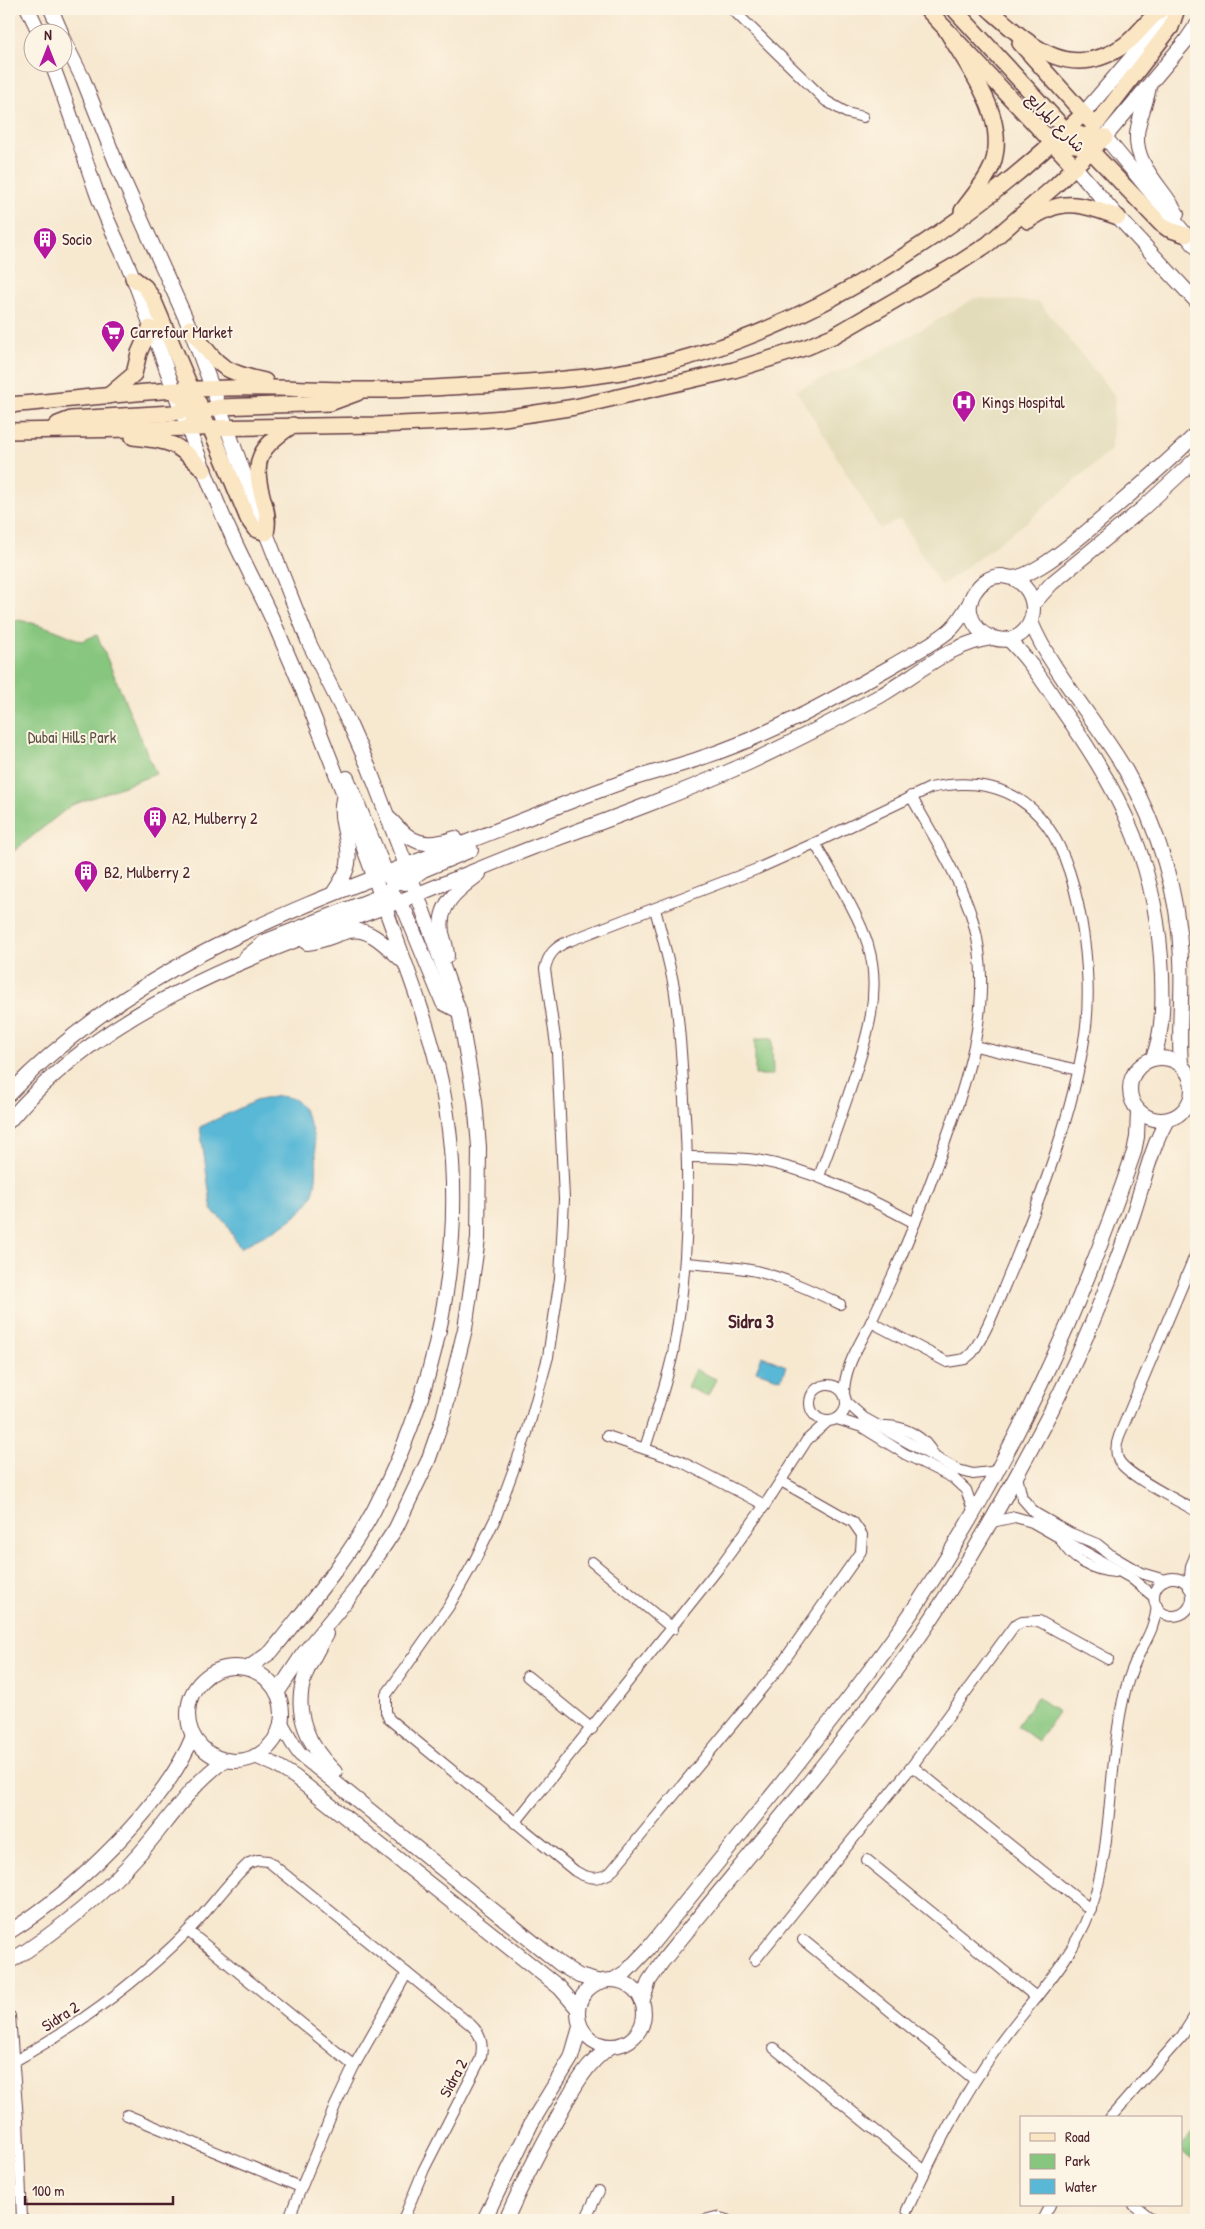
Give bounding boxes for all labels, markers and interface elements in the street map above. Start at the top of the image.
north arrow [22,22,72,72]
text: N [44,25,52,44]
street label: شارع المرابع [1021,87,1090,158]
building icon: Socio [32,226,58,260]
place label: Socio [62,228,93,250]
supermarket icon: Carrefour Market [100,319,126,353]
place label: Carrefour Market [130,321,233,343]
hospital icon: Kings Hospital [951,389,977,423]
place label: Kings Hospital [982,391,1065,413]
park label: Dubai Hills Park [28,726,117,748]
building icon: A2, Mulberry 2 [142,805,168,839]
place label: A2, Mulberry 2 [172,807,258,829]
building icon: B2, Mulberry 2 [73,859,99,893]
place label: B2, Mulberry 2 [104,861,190,883]
district label: Sidra 3 [728,1309,774,1334]
street label: Sidra 2 [37,1995,84,2036]
street label: Sidra 2 [434,2054,473,2101]
legend [1020,2116,1182,2206]
text: Road [1065,2126,1090,2147]
text: Park [1065,2150,1090,2171]
scale bar [25,2174,172,2206]
text: Water [1065,2176,1097,2197]
text: 100 m [32,2180,65,2201]

